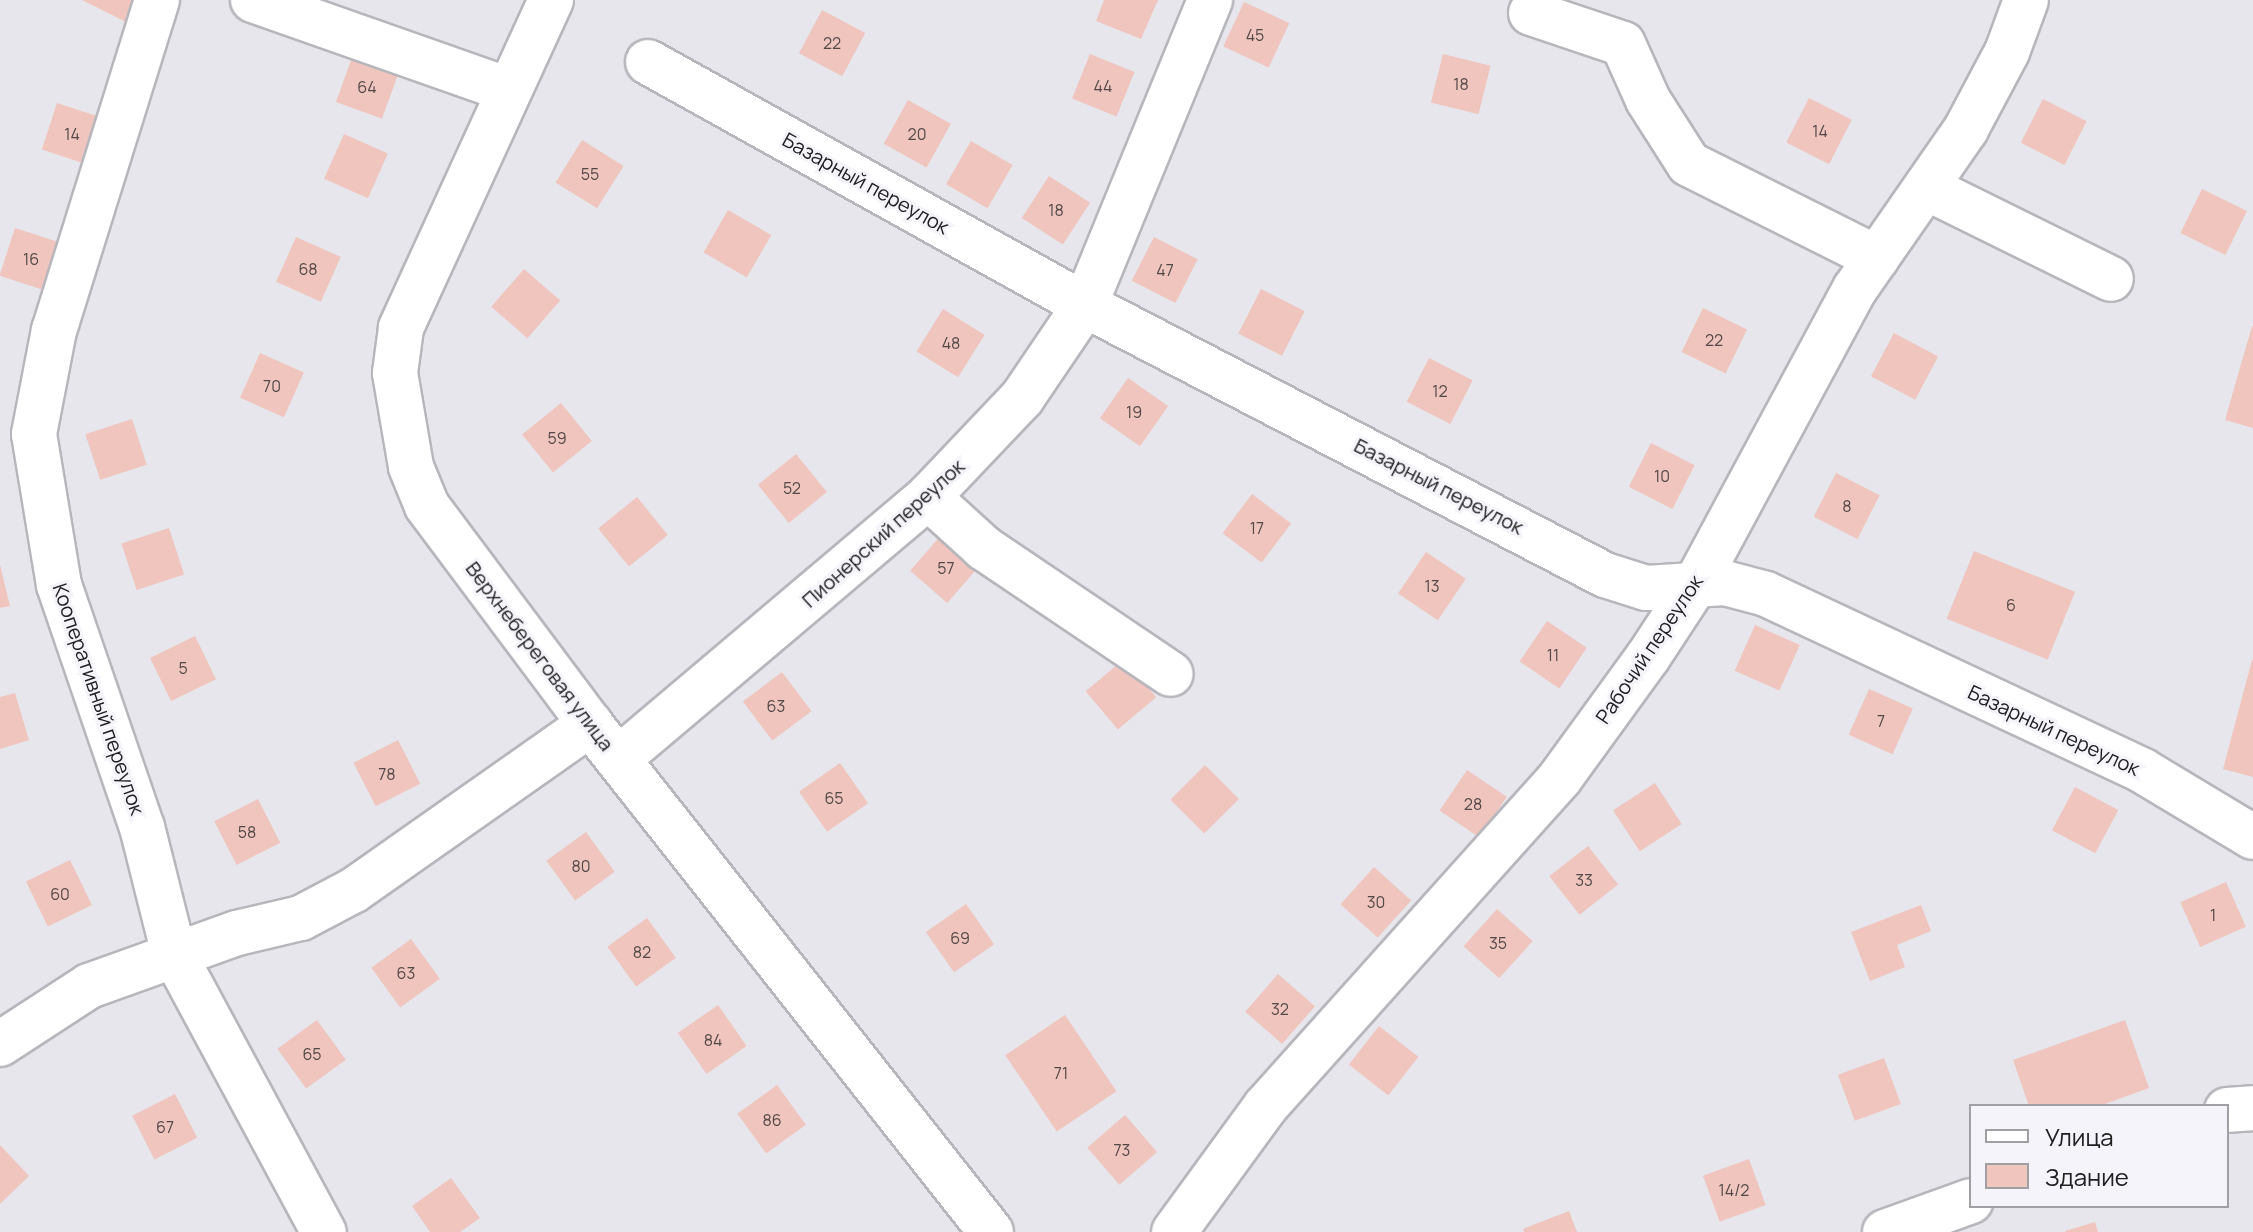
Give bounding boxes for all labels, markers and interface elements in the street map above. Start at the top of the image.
house number: 45 [1246,25,1264,45]
house number: 22 [823,33,841,53]
house number: 18 [1453,74,1469,94]
house number: 44 [1093,76,1113,96]
house number: 64 [357,77,377,97]
house number: 14 [1812,121,1828,141]
house number: 14 [64,124,80,144]
house number: 20 [908,124,926,144]
street label: Базарный переулок [779,127,953,239]
house number: 55 [581,164,599,184]
house number: 18 [1048,200,1064,220]
house number: 16 [23,249,39,269]
house number: 68 [298,259,318,279]
house number: 47 [1156,260,1174,280]
house number: 22 [1705,330,1723,350]
house number: 48 [942,333,960,353]
house number: 70 [263,376,281,396]
house number: 12 [1432,381,1448,401]
house number: 19 [1126,402,1142,422]
house number: 59 [547,428,567,448]
street label: Базарный переулок [1350,433,1528,539]
street label: Пионерский переулок [797,454,969,612]
house number: 10 [1654,466,1670,486]
house number: 52 [783,478,801,498]
house number: 8 [1842,496,1852,516]
house number: 17 [1250,518,1264,538]
street label: Верхнебереговая улица [461,557,619,755]
house number: 57 [937,558,955,578]
street label: Рабочий переулок [1590,570,1708,728]
house number: 13 [1424,576,1440,596]
street label: Кооперативный переулок [48,580,150,818]
house number: 6 [2006,595,2016,615]
house number: 11 [1547,645,1559,665]
house number: 5 [178,658,188,678]
street label: Базарный переулок [1964,680,2144,780]
house number: 63 [767,696,785,716]
house number: 7 [1877,711,1885,731]
house number: 78 [378,764,396,784]
house number: 65 [824,788,844,808]
house number: 28 [1464,794,1482,814]
house number: 58 [238,822,256,842]
house number: 80 [571,856,591,876]
house number: 33 [1575,870,1593,890]
house number: 60 [50,884,70,904]
house number: 30 [1367,892,1385,912]
house number: 1 [2210,905,2216,925]
house number: 69 [950,928,970,948]
house number: 35 [1489,933,1507,953]
house number: 82 [633,942,651,962]
house number: 63 [397,963,415,983]
house number: 32 [1271,999,1289,1019]
house number: 84 [704,1030,722,1050]
house number: 65 [302,1044,322,1064]
house number: 71 [1054,1063,1068,1083]
legend [1969,1104,2229,1208]
house number: 86 [762,1110,782,1130]
house number: 67 [156,1117,174,1137]
text: Улица [2045,1120,2114,1153]
house number: 73 [1114,1140,1130,1160]
text: Здание [2045,1160,2129,1193]
house number: 14/2 [1719,1180,1749,1200]

